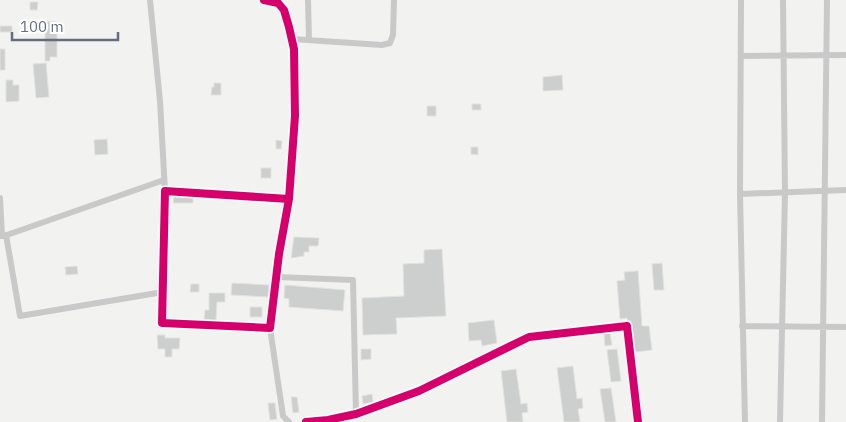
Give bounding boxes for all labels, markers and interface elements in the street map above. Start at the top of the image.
scale bar [12,10,119,42]
text: 100 m [20,17,64,36]

